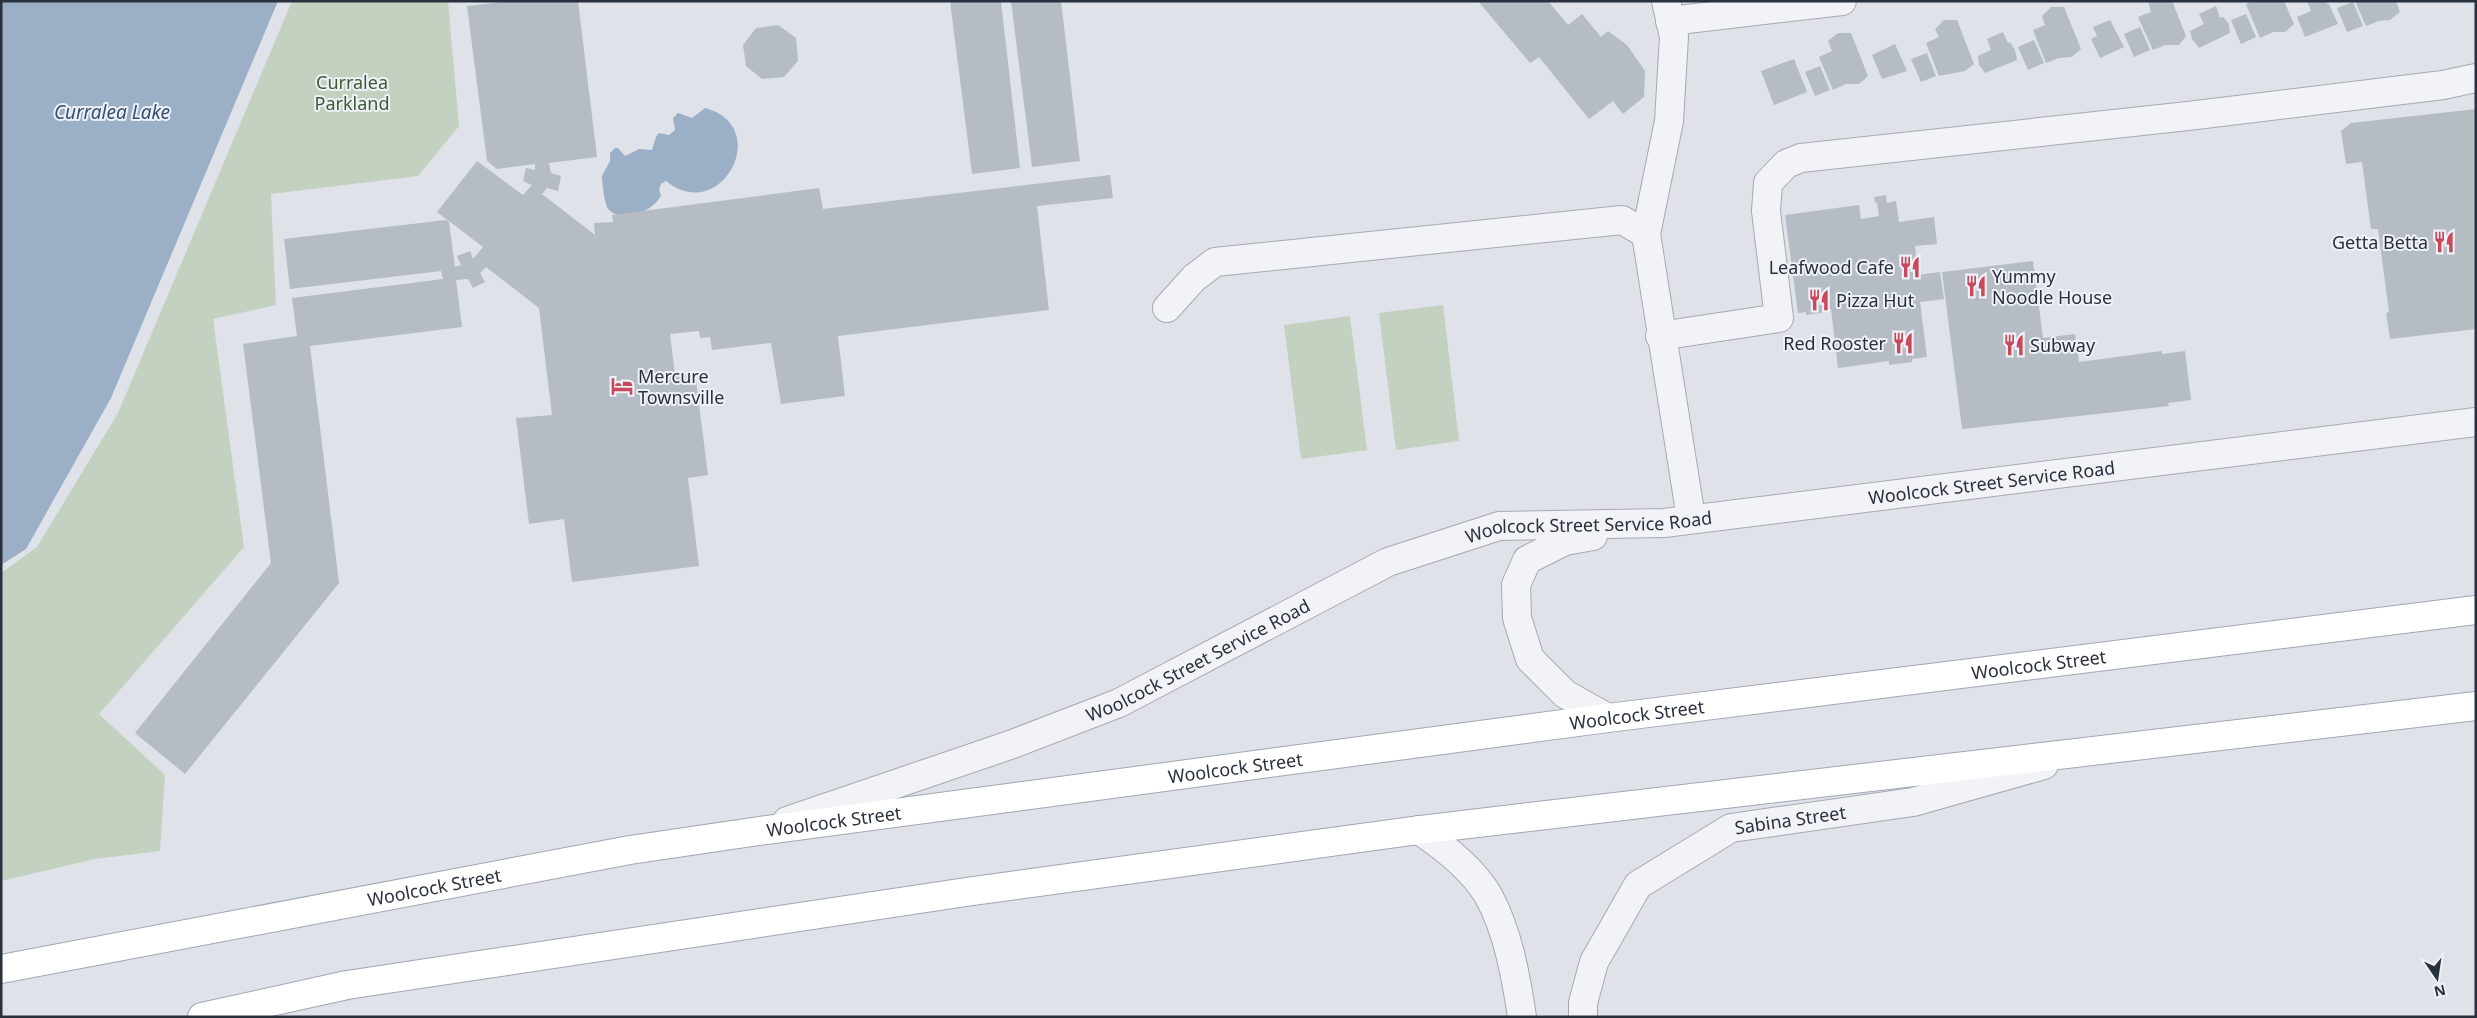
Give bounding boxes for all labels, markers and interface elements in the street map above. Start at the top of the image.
park label: Curralea Parkland [315,70,389,115]
water label: Curralea Lake [54,99,170,125]
restaurant icon: Getta Betta [2431,229,2457,255]
place label: Getta Betta [2332,230,2428,254]
restaurant icon: Leafwood Cafe [1897,254,1923,280]
place label: Leafwood Cafe [1769,255,1894,279]
place label: Yummy Noodle House [1992,264,2112,309]
restaurant icon: Yummy Noodle House [1963,273,1989,299]
restaurant icon: Pizza Hut [1806,287,1832,313]
place label: Pizza Hut [1836,288,1915,312]
restaurant icon: Red Rooster [1890,330,1916,356]
place label: Red Rooster [1783,331,1887,355]
restaurant icon: Subway [2001,332,2027,358]
place label: Subway [2030,333,2096,357]
place label: Mercure Townsville [638,364,724,409]
hotel icon: Mercure Townsville [609,373,635,399]
street label: Woolcock Street Service Road [1867,455,2116,509]
street label: Woolcock Street Service Road [1462,505,1713,548]
street label: Woolcock Street Service Road [1082,593,1314,727]
street label: Woolcock Street [1970,644,2108,685]
street label: Woolcock Street [1568,694,1706,735]
street label: Woolcock Street [1166,747,1305,788]
street label: Woolcock Street [765,800,903,842]
street label: Sabina Street [1733,800,1848,839]
street label: Woolcock Street [365,863,504,911]
north arrow [2412,953,2462,1003]
text: N [2432,981,2448,1002]

